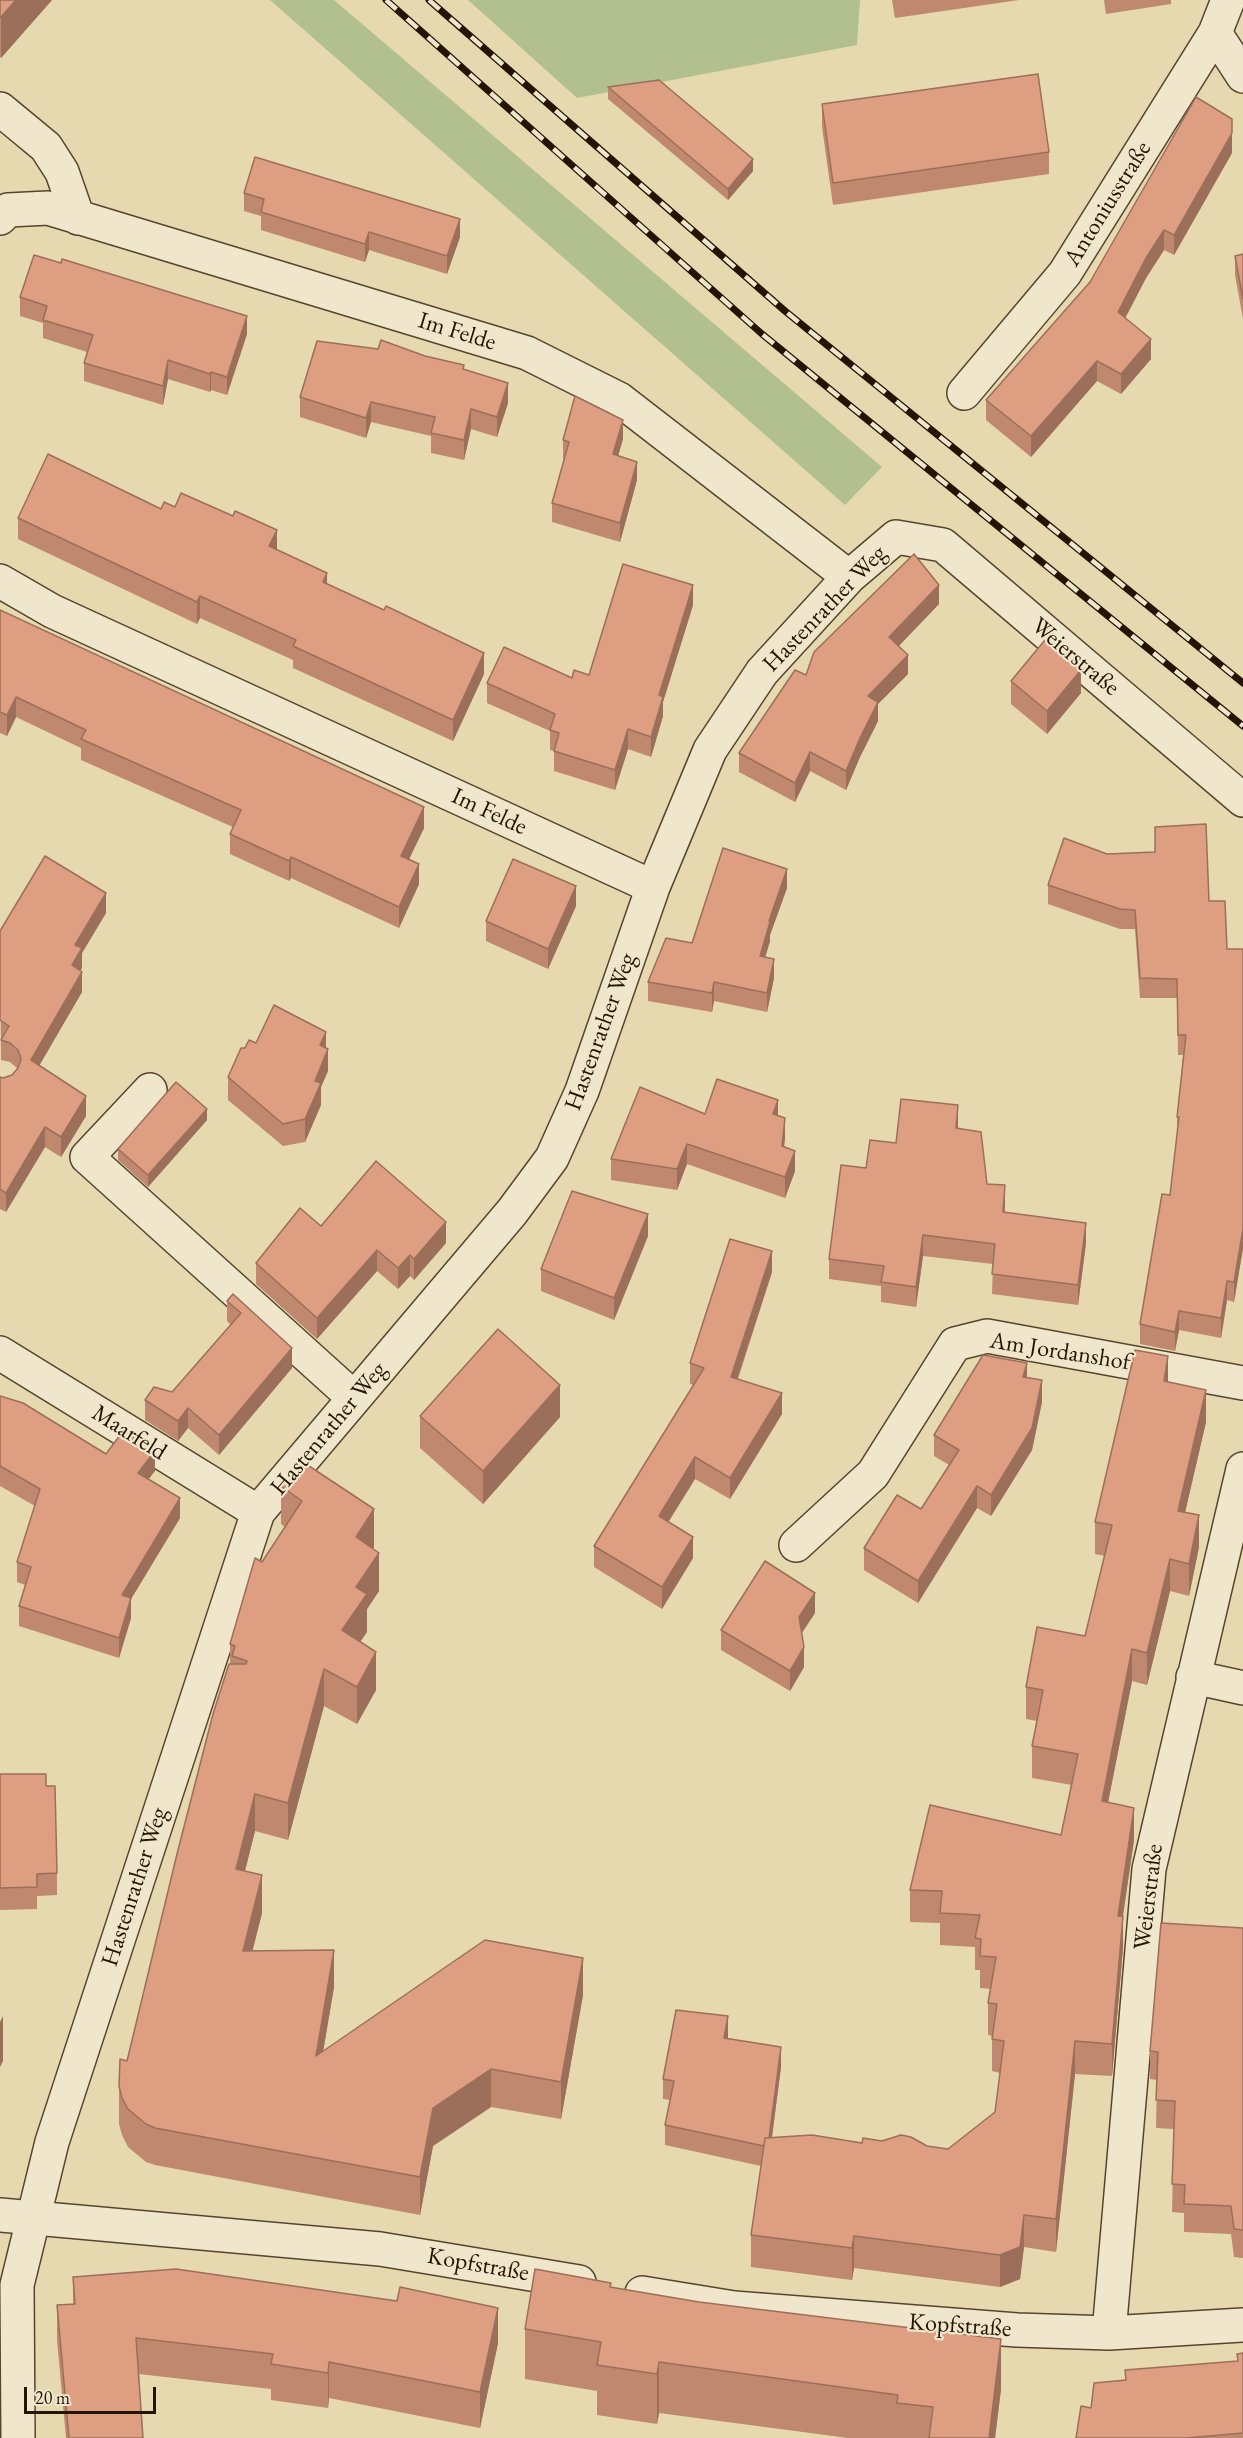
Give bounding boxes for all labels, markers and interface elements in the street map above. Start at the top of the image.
street label: Antoniusstraße [1058,136,1158,272]
street label: Im Felde [415,307,499,357]
street label: Hastenrather Weg [757,540,893,678]
street label: Weierstraße [1025,612,1125,702]
street label: Im Felde [447,782,531,842]
street label: Hastenrather Weg [559,949,643,1115]
street label: Am Jordanshof [988,1327,1132,1377]
street label: Hastenrather Weg [265,1356,393,1502]
street label: Maarfeld [86,1399,172,1467]
street label: Hastenrather Weg [96,1804,174,1970]
street label: Weierstraße [1128,1842,1170,1952]
street label: Kopfstraße [425,2242,531,2288]
street label: Kopfstraße [908,2308,1012,2344]
scale bar [27,2375,159,2413]
text: 20 m [35,2386,70,2409]

